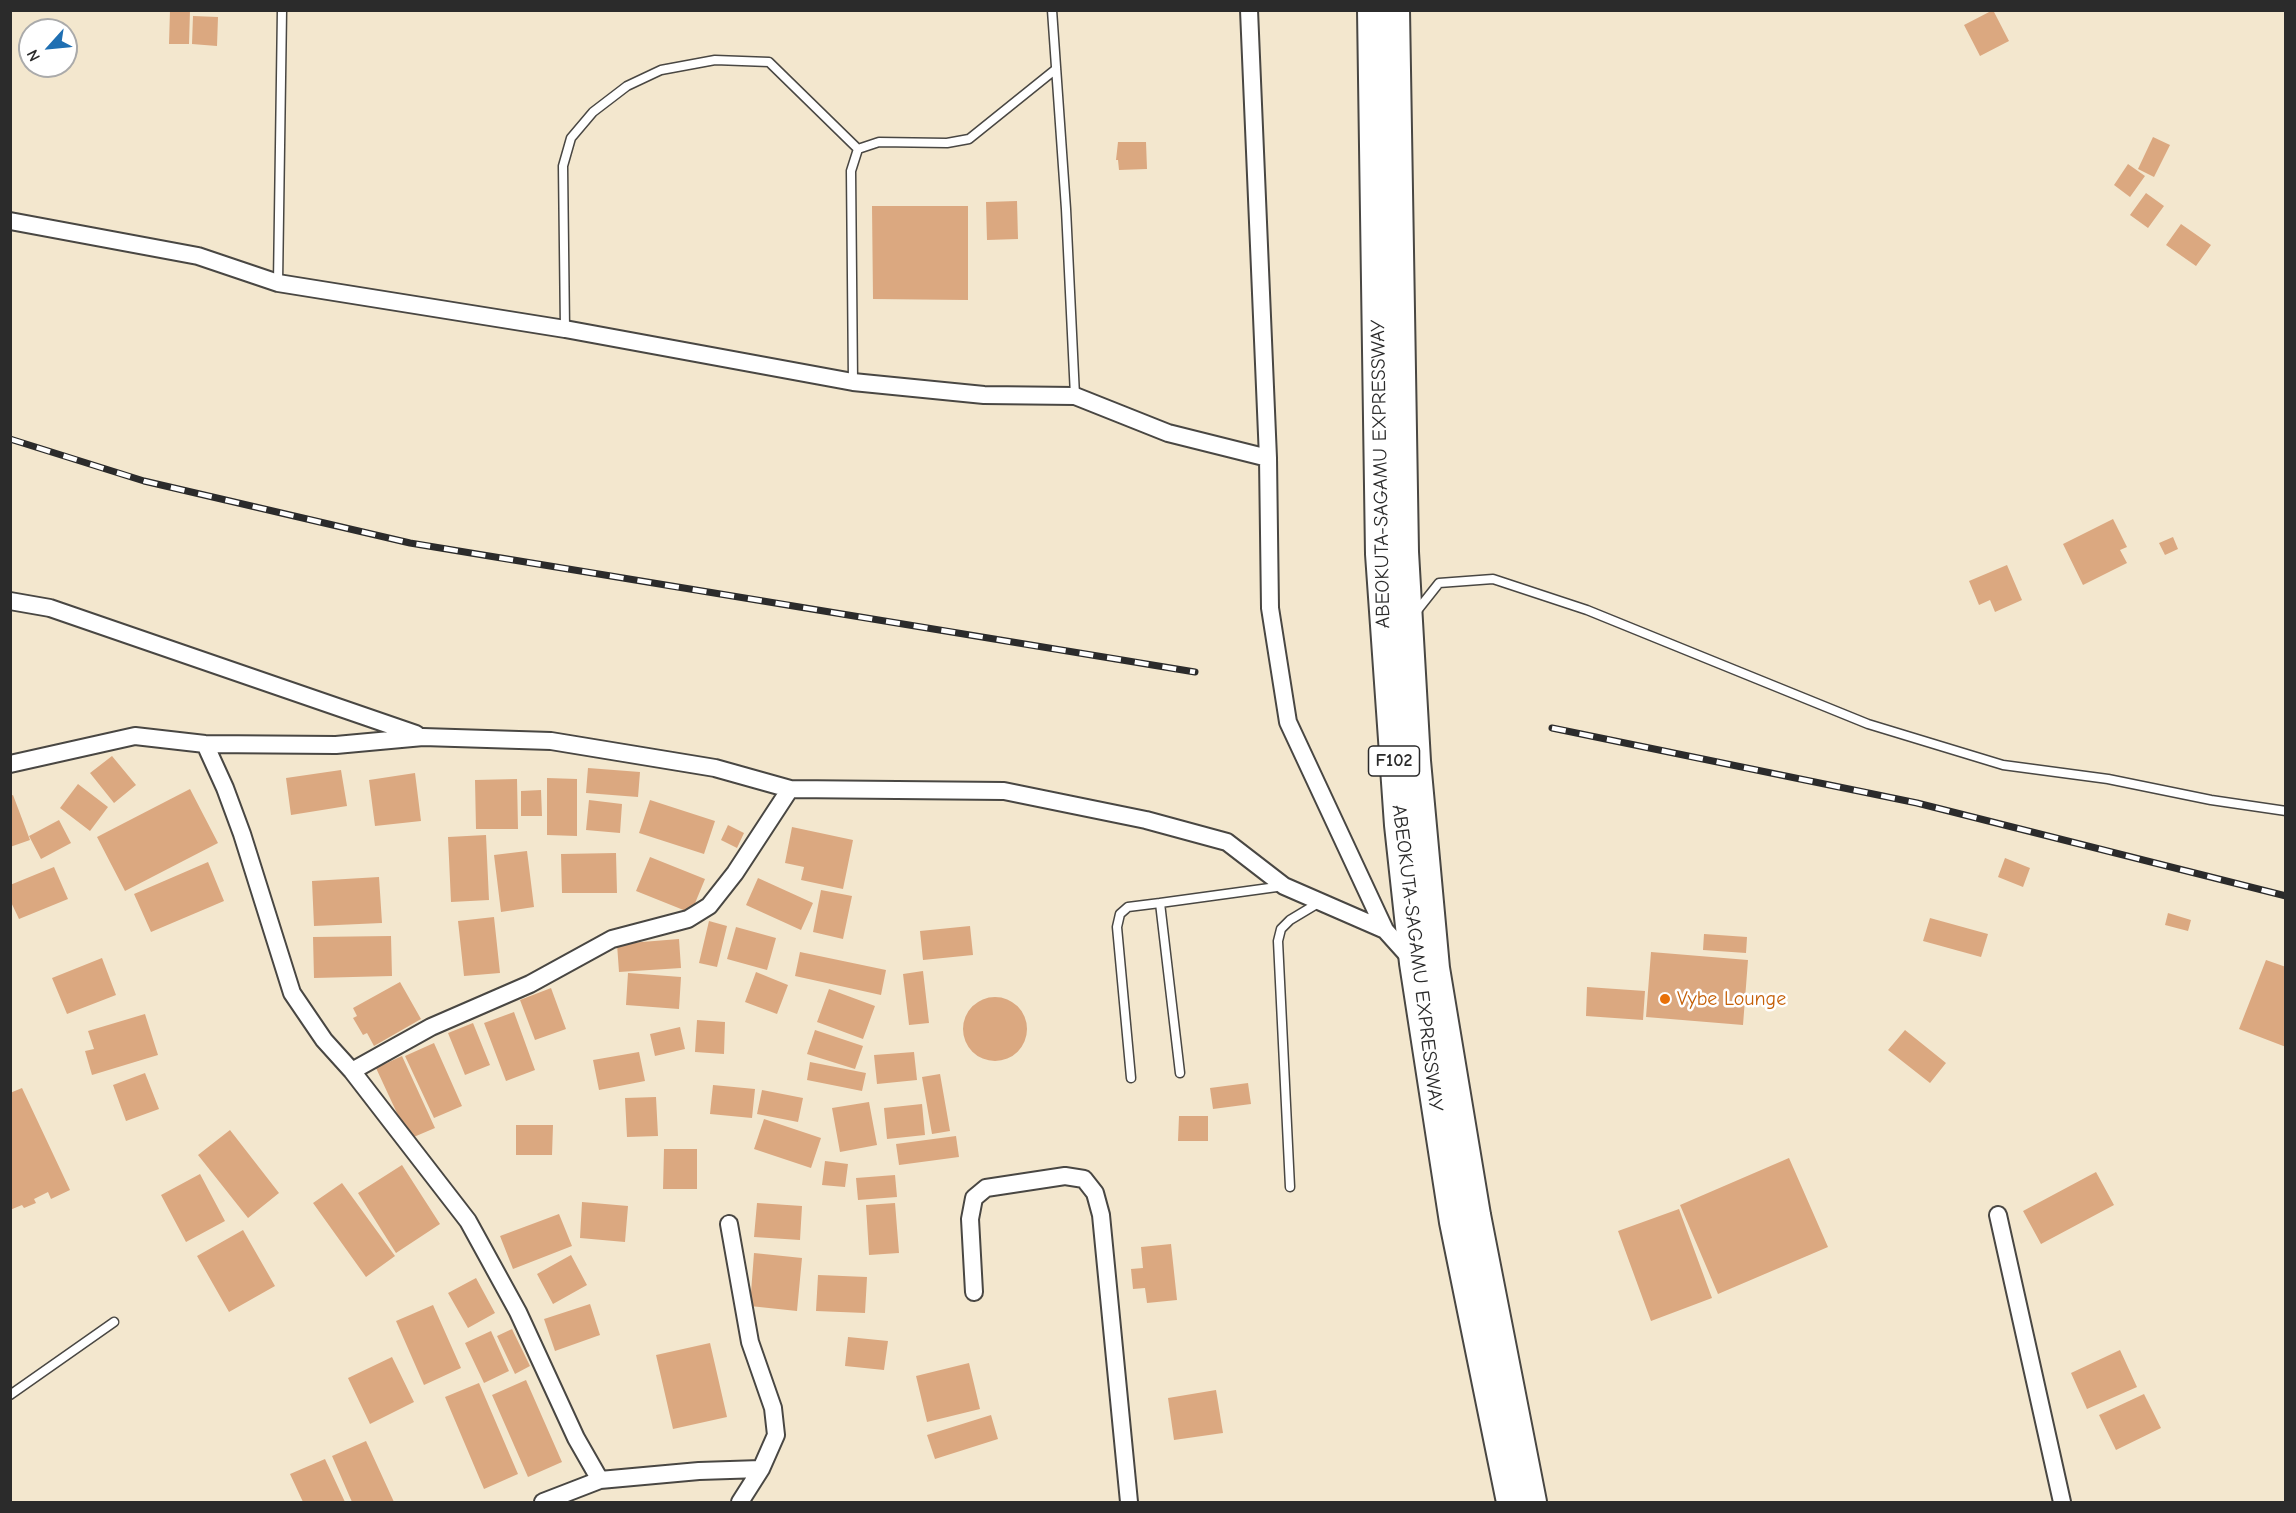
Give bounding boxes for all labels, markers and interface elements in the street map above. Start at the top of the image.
north arrow [18,18,78,78]
text: N [23,47,44,64]
street label: ABEOKUTA-SAGAMU EXPRESSWAY [1366,319,1396,629]
road number: F102 [1368,746,1420,776]
street label: ABEOKUTA-SAGAMU EXPRESSWAY [1386,803,1448,1113]
place label: Vybe Lounge [1677,987,1786,1011]
marker: Vybe Lounge [1658,992,1672,1006]

